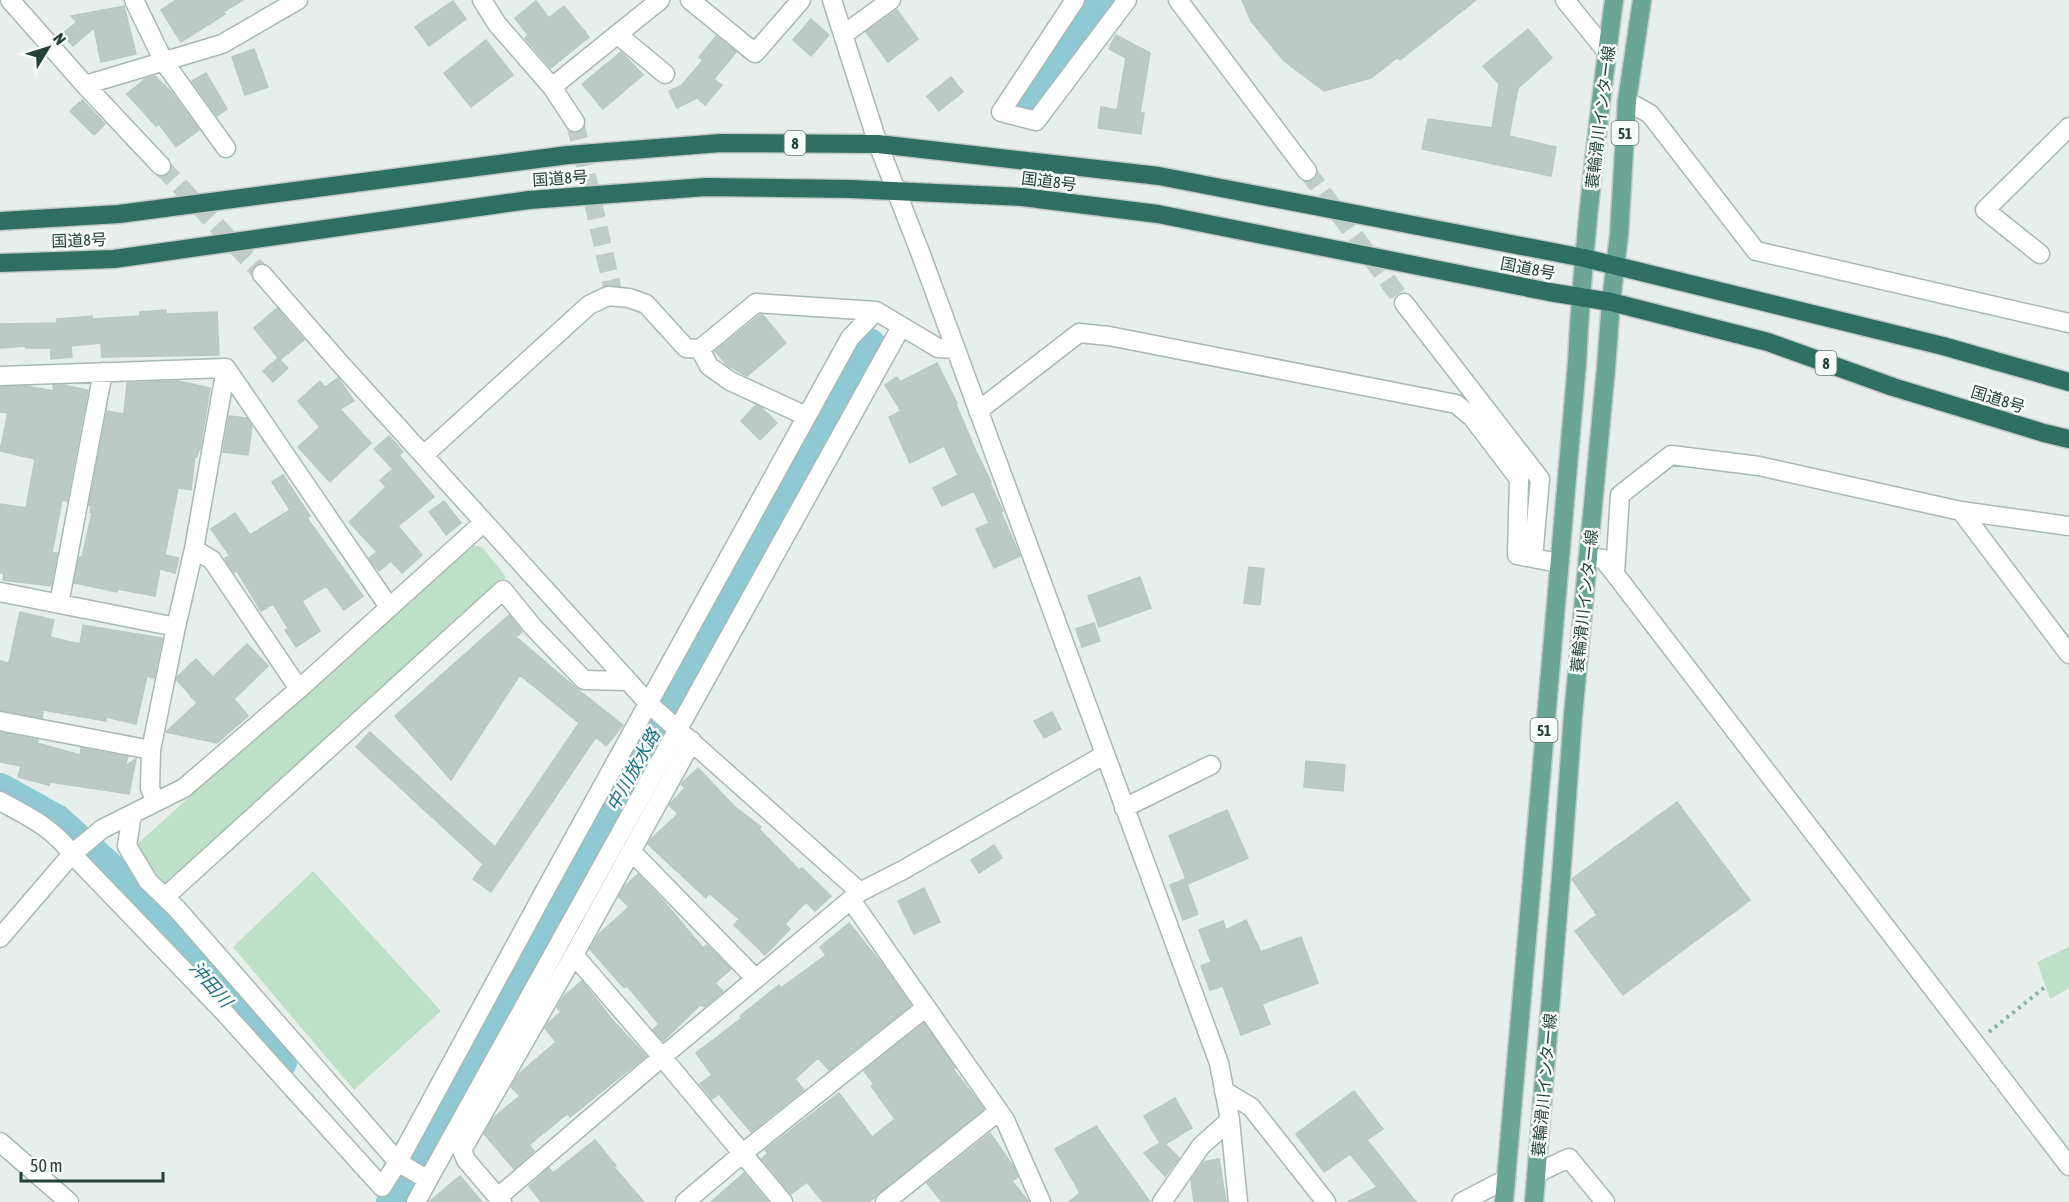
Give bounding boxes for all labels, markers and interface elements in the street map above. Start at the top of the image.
north arrow [18,18,78,78]
text: N [50,29,70,48]
street label: 蓑輪滑川インター線 [1582,44,1618,190]
road number: 51 [1612,121,1638,145]
road number: 8 [784,131,806,155]
street label: 国道8号 [532,167,588,189]
street label: 国道8号 [1020,169,1078,193]
street label: 国道8号 [51,230,107,250]
street label: 国道8号 [1499,254,1557,282]
road number: 8 [1816,351,1836,375]
street label: 国道8号 [1969,382,2027,416]
street label: 蓑輪滑川インター線 [1568,528,1600,674]
road number: 51 [1530,718,1558,742]
water label: 中川放水路 [602,724,665,814]
water label: 沖田川 [185,957,238,1013]
street label: 蓑輪滑川インター線 [1529,1012,1559,1158]
scale bar [21,1145,164,1183]
text: 50 m [30,1155,62,1176]

